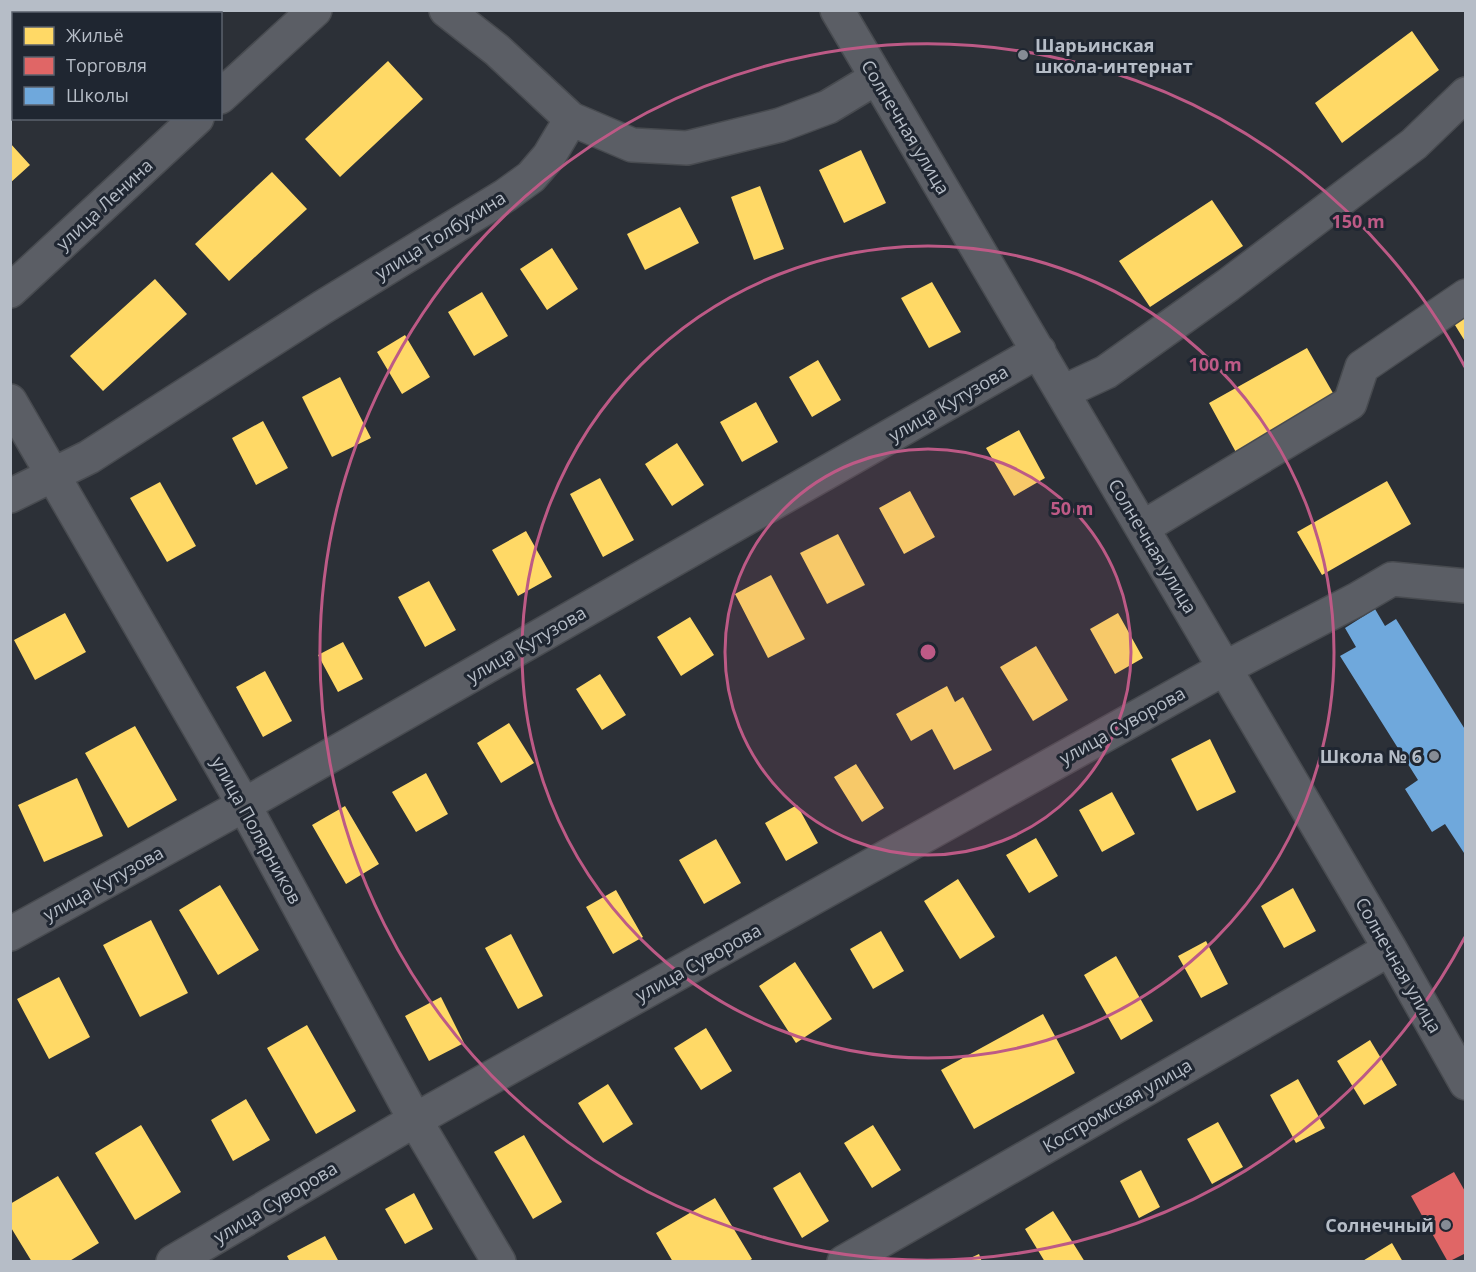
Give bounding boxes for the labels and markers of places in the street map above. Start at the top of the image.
place label: Шарьинская школа-интернат [1035,33,1193,78]
marker: Шарьинская школа-интернат [1016,48,1030,62]
centre of rings [918,642,938,662]
place label: Школа № 6 [1320,744,1422,768]
marker: Школа № 6 [1427,749,1441,763]
place label: Солнечный [1325,1213,1434,1237]
marker: Солнечный [1439,1218,1453,1232]

